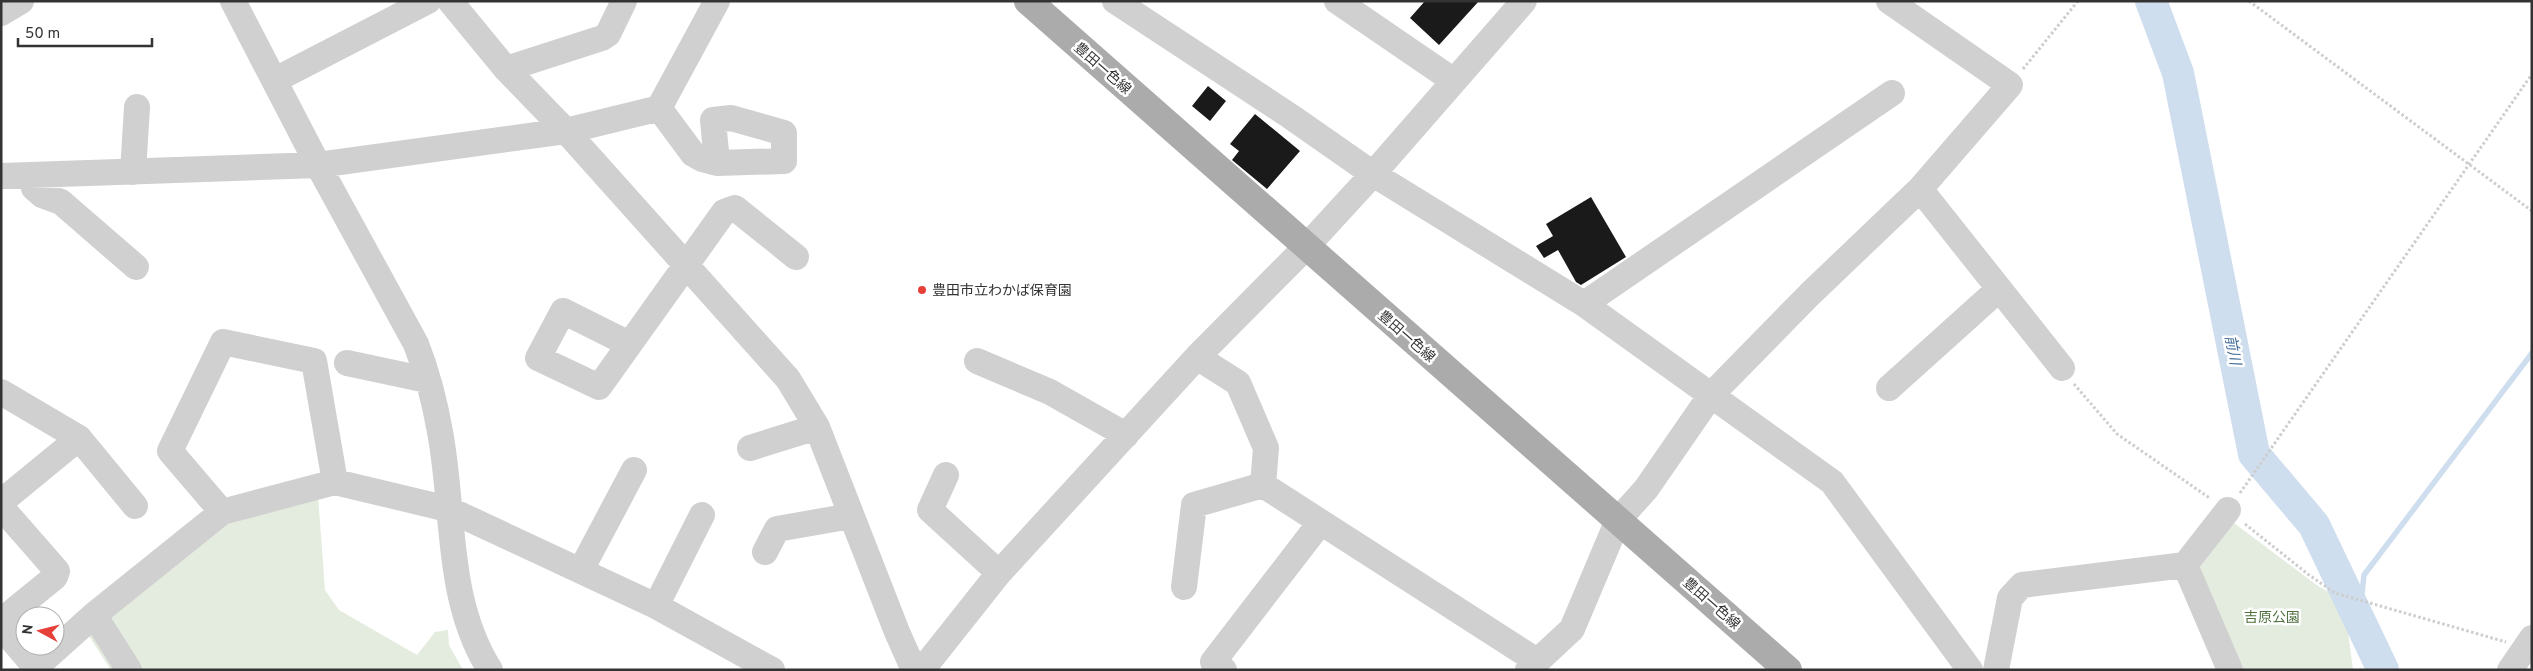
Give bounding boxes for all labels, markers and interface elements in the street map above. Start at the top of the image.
scale bar [18,15,151,47]
text: 50 m [25,25,60,44]
street label: 豊田一色線 [1070,40,1134,99]
place label: 豊田市立わかば保育園 [932,283,1072,300]
marker: 豊田市立わかば保育園 [916,284,928,296]
street label: 豊田一色線 [1374,308,1438,367]
water label: 前川 [2219,334,2244,369]
street label: 豊田一色線 [1679,575,1743,634]
north arrow [15,606,65,656]
park label: 吉原公園 [2244,610,2300,627]
text: N [20,624,38,636]

